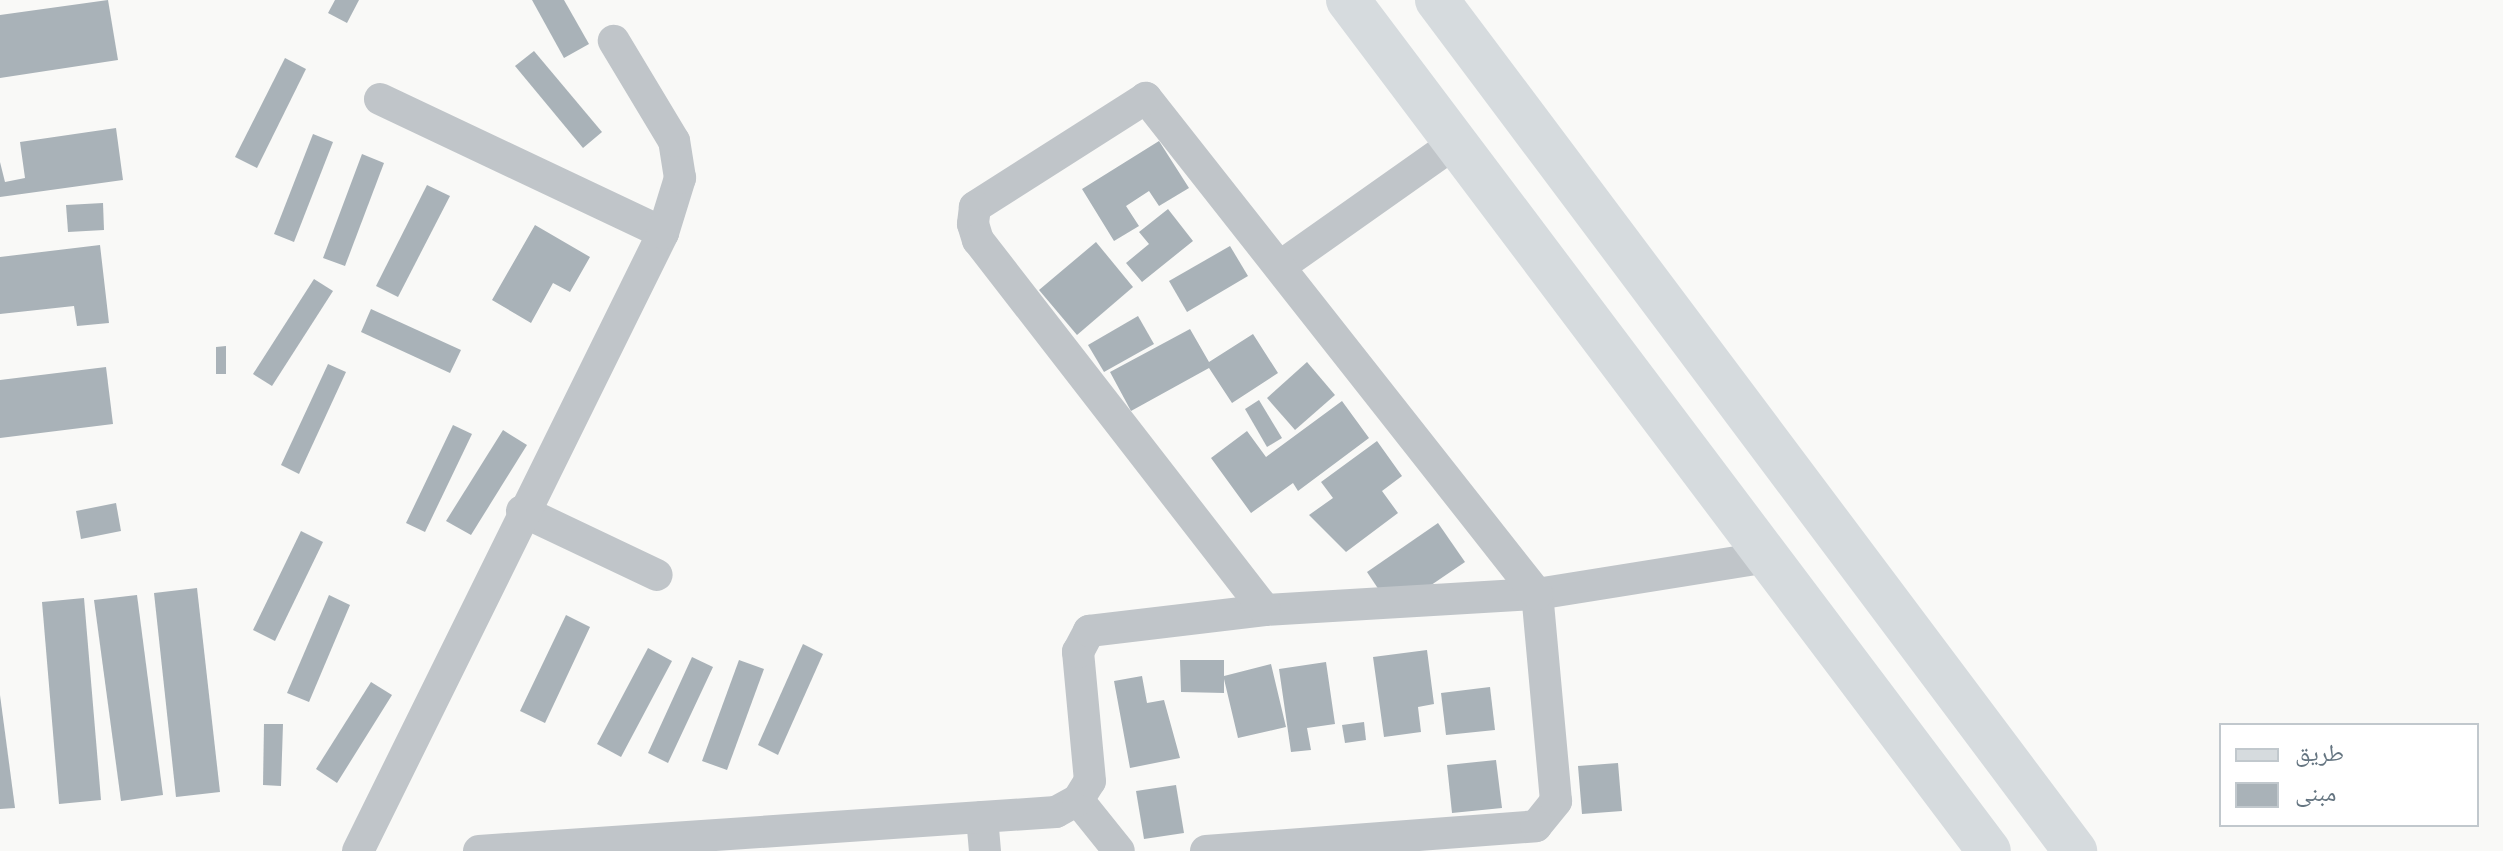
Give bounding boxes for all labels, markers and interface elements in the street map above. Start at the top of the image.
legend [2219,723,2479,827]
text: طريق [2295,739,2344,767]
text: مبنى [2295,779,2336,807]

